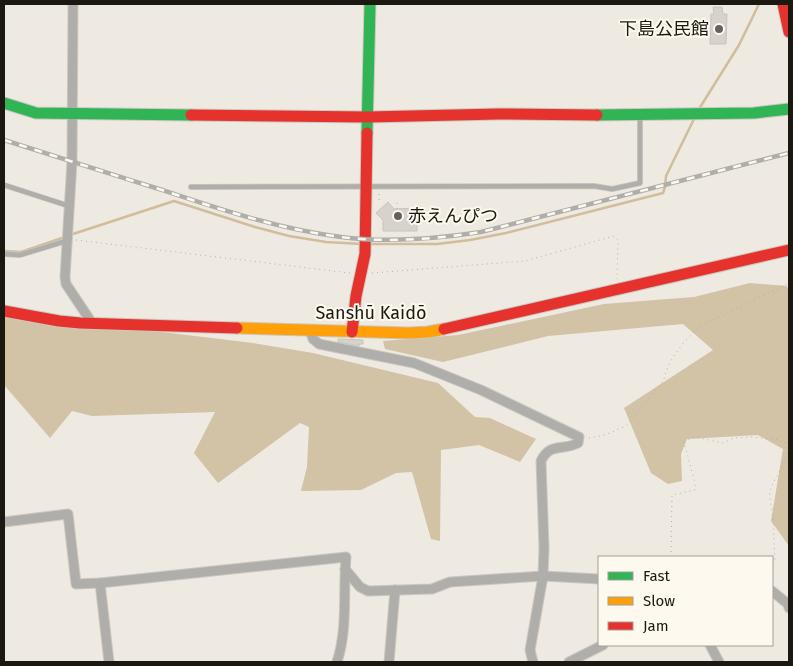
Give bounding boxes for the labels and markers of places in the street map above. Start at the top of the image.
place label: 下島公民館 [619,18,709,40]
marker: 下島公民館 [713,23,725,35]
place label: 赤えんぴつ [408,205,498,227]
marker: 赤えんぴつ [392,210,404,222]

